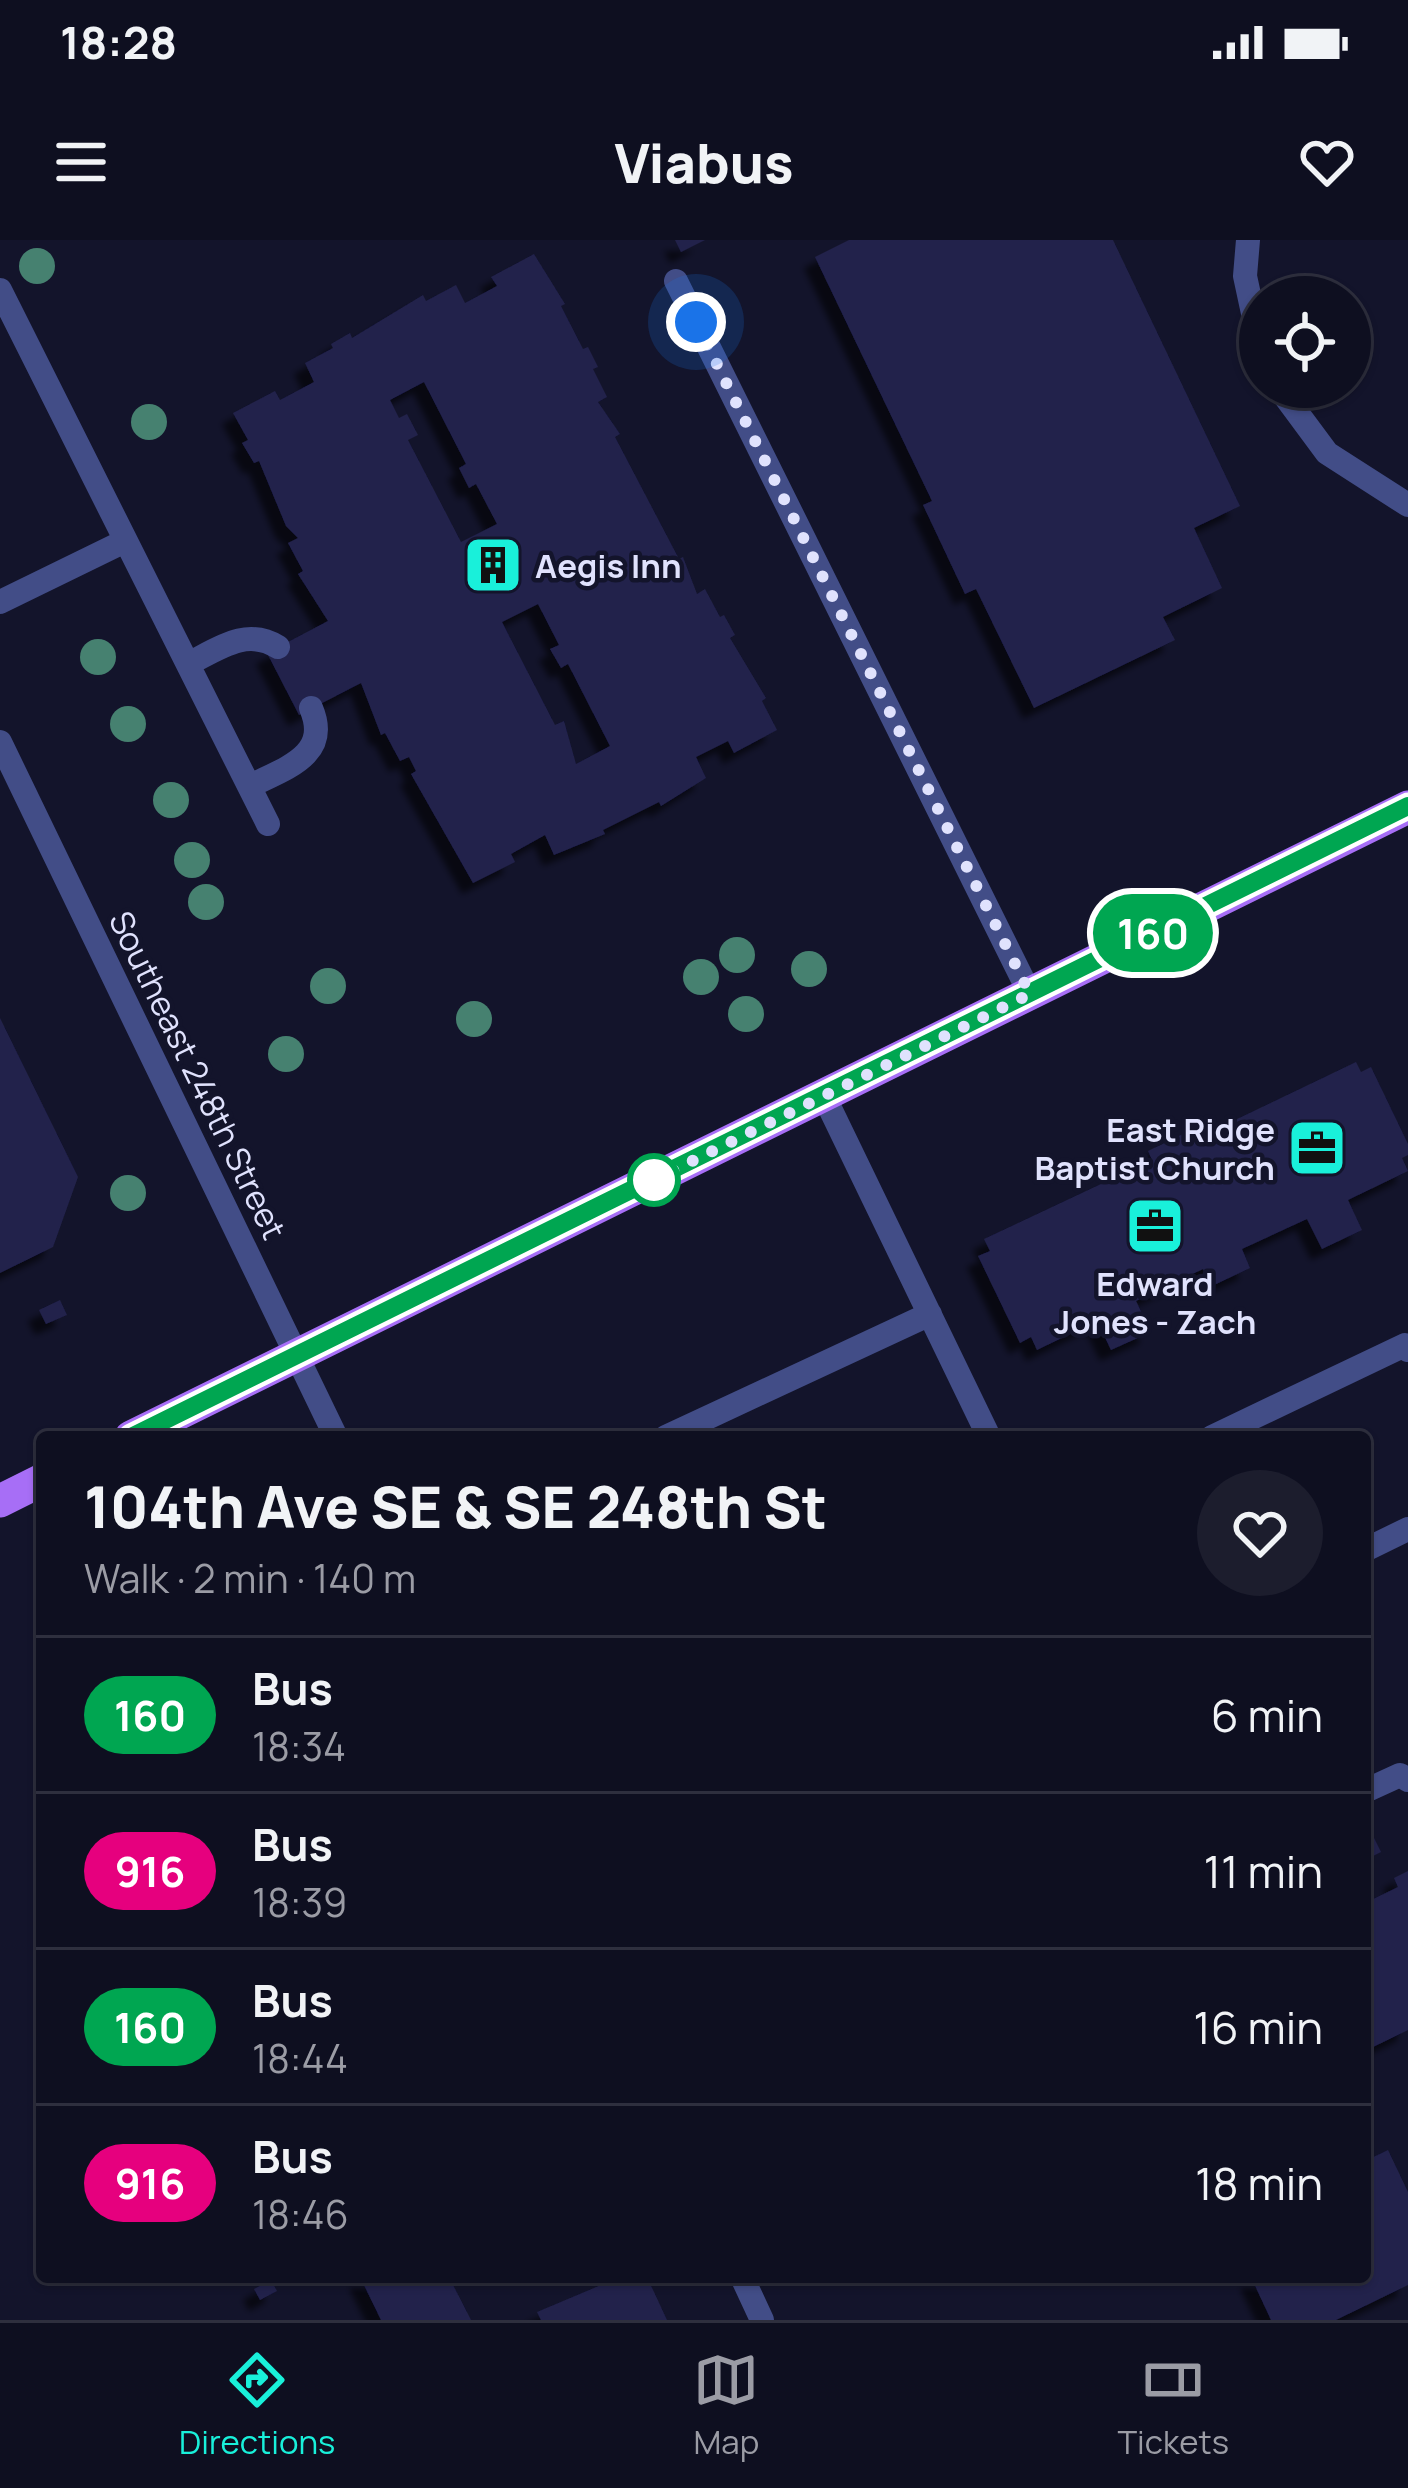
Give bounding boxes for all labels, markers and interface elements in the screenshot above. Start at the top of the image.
text: 18:28 [60,11,177,73]
text: Viabus [614,125,794,199]
icon: menu [48,129,114,195]
icon: heart [1294,129,1360,195]
map controls [1239,276,1371,408]
button: locate [1239,276,1371,408]
your location [666,292,726,352]
building icon: Aegis Inn [462,534,524,596]
place label: Aegis Inn [535,543,682,588]
line badge: 160 [1084,894,1222,972]
street label: Southeast 248th Street [99,903,297,1247]
text: 160 [1117,904,1189,962]
place label: East Ridge Baptist Church [1034,1107,1275,1190]
office icon: East Ridge Baptist Church [1286,1117,1348,1179]
unlabelled marker [629,1155,679,1205]
office icon: Edward Jones - Zach [1124,1195,1186,1257]
place label: Edward Jones - Zach [1054,1261,1256,1344]
text: 104th Ave SE & SE 248th St [84,1467,827,1545]
button: heart [1197,1470,1323,1596]
text: Walk · 2 min · 140 m [84,1551,416,1605]
text: Bus [252,1657,333,1719]
text: 6 min [1211,1684,1323,1746]
text: 160 [114,1686,186,1744]
text: 18:34 [252,1719,346,1773]
text: Bus [252,1813,333,1875]
text: 11 min [1204,1840,1323,1902]
text: 916 [115,1842,185,1900]
text: 18:39 [252,1875,347,1929]
text: Bus [252,1969,333,2031]
text: 16 min [1193,1996,1323,2058]
text: 160 [114,1998,186,2056]
text: 18:44 [252,2031,348,2085]
text: Bus [252,2125,333,2187]
text: 18 min [1195,2152,1323,2214]
text: 916 [115,2154,185,2212]
text: 18:46 [252,2187,349,2241]
tab: Directions [179,2347,335,2464]
tab: Map [693,2347,759,2464]
tab: Tickets [1117,2347,1229,2464]

